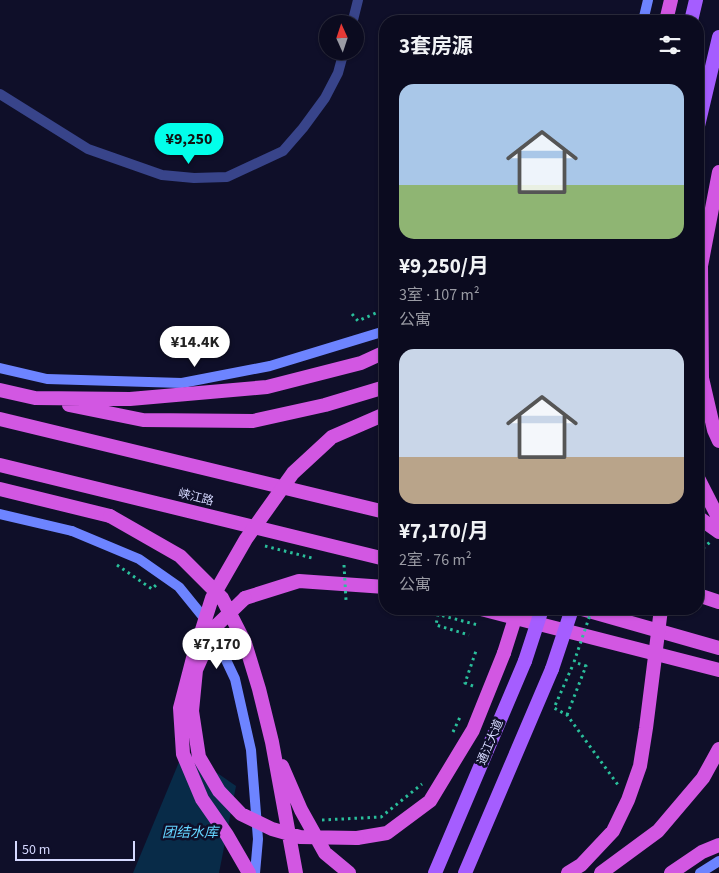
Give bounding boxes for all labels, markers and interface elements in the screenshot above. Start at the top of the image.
north arrow [319,15,364,60]
map controls [319,15,364,60]
text: 3套房源 [399,31,473,61]
icon: filters [656,31,684,59]
icon: home [497,117,587,207]
pin: ¥9,250 [148,122,230,165]
text: ¥9,250 [165,128,213,150]
text: ¥9,250/月 [399,251,489,281]
text: 3室 · 107 m² [399,284,480,306]
text: 公寓 [399,309,431,331]
pin: ¥14.4K [154,326,236,368]
text: ¥14.4K [171,331,219,353]
icon: home [497,382,587,472]
street label: 峡江路 [176,485,215,510]
text: ¥7,170/月 [399,516,489,546]
text: 2室 · 76 m² [399,549,472,571]
text: 公寓 [399,574,431,596]
pin: ¥7,170 [176,628,258,670]
text: ¥7,170 [193,633,241,655]
street label: 通江大道 [473,717,508,768]
water label: 团结水库 [162,823,220,843]
scale bar [15,838,135,861]
text: 50 m [22,840,50,860]

